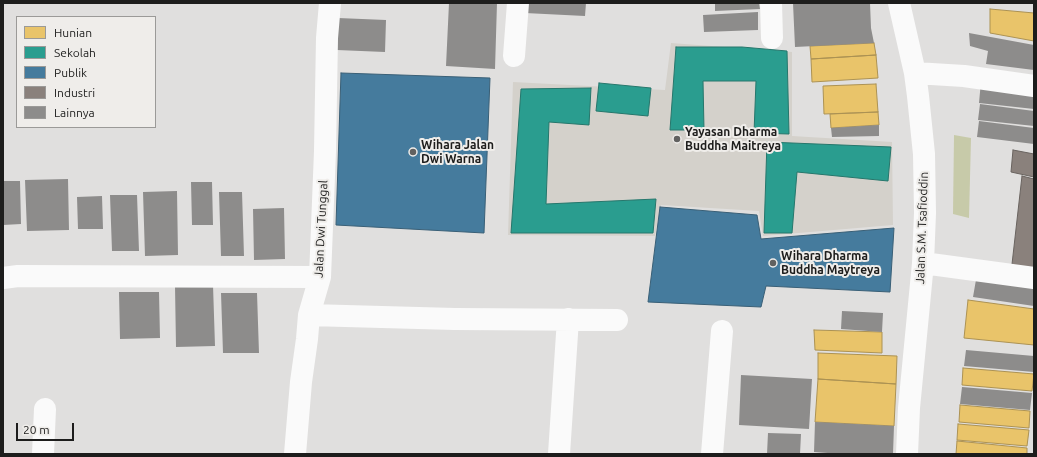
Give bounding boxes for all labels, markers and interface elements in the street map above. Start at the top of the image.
legend [16,16,156,128]
text: Hunian [54,26,92,39]
text: Sekolah [54,46,96,59]
text: Publik [54,66,87,79]
text: Industri [54,86,95,99]
text: Lainnya [54,106,95,119]
place label: Yayasan Dharma Buddha Maitreya [685,125,781,153]
marker: Yayasan Dharma Buddha Maitreya [672,134,682,144]
place label: Wihara Jalan Dwi Warna [421,138,494,166]
marker: Wihara Jalan Dwi Warna [408,147,418,157]
street label: Jalan S.M. Tsafioddin [913,172,931,284]
street label: Jalan Dwi Tunggal [311,180,331,278]
place label: Wihara Dharma Buddha Maytreya [781,249,880,277]
marker: Wihara Dharma Buddha Maytreya [768,258,778,268]
scale bar [18,415,76,441]
text: 20 m [23,423,50,436]

